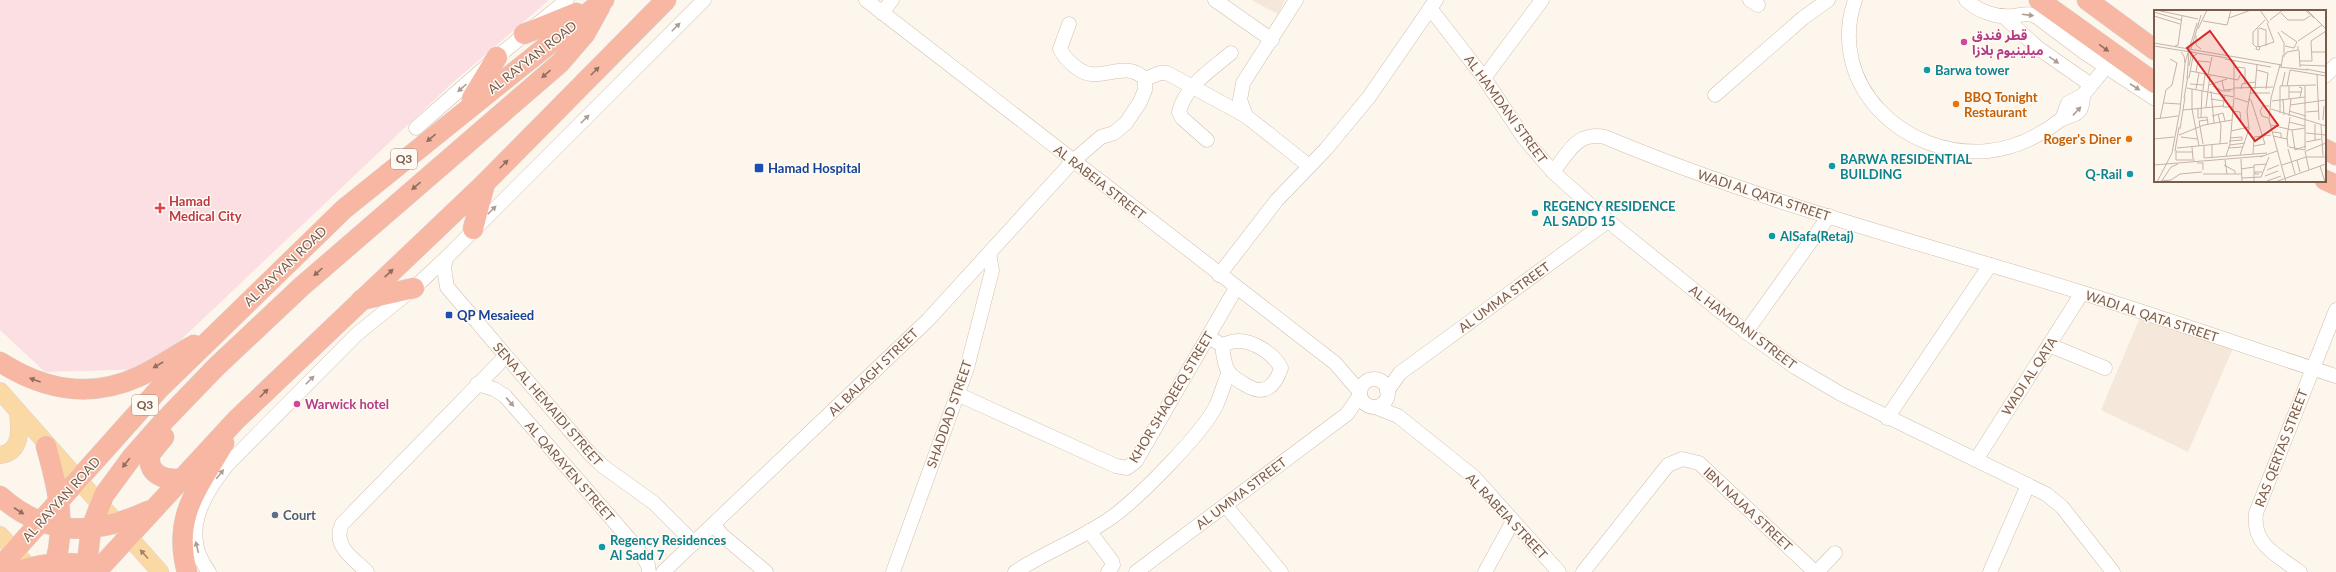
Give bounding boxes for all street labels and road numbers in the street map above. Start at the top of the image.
street label: AL RAYYAN ROAD [484,17,580,97]
street label: AL HAMDANI STREET [1461,52,1551,167]
street label: AL RABEIA STREET [1051,141,1149,223]
road number: Q3 [391,149,417,169]
street label: WADI AL QATA STREET [1696,166,1833,224]
street label: AL RAYYAN ROAD [240,222,330,310]
street label: AL UMMA STREET [1455,258,1553,336]
street label: AL HAMDANI STREET [1686,281,1800,373]
street label: WADI AL QATA STREET [2084,287,2221,345]
street label: AL BALAGH STREET [825,325,922,419]
street label: KHOR SHAQEEQ STREET [1125,328,1217,466]
street label: WADI AL QATA [1998,334,2060,418]
street label: SENA AL HEMAIDI STREET [490,339,606,469]
street label: SHADDAD STREET [923,358,975,470]
street label: RAS QERTAS STREET [2251,387,2311,509]
road number: Q3 [132,395,158,415]
street label: AL QARAYEN STREET [522,418,618,525]
street label: AL RAYYAN ROAD [19,453,103,545]
street label: AL UMMA STREET [1193,454,1290,532]
street label: IBN NAJAA STREET [1700,464,1796,554]
street label: AL RABEIA STREET [1463,470,1551,563]

